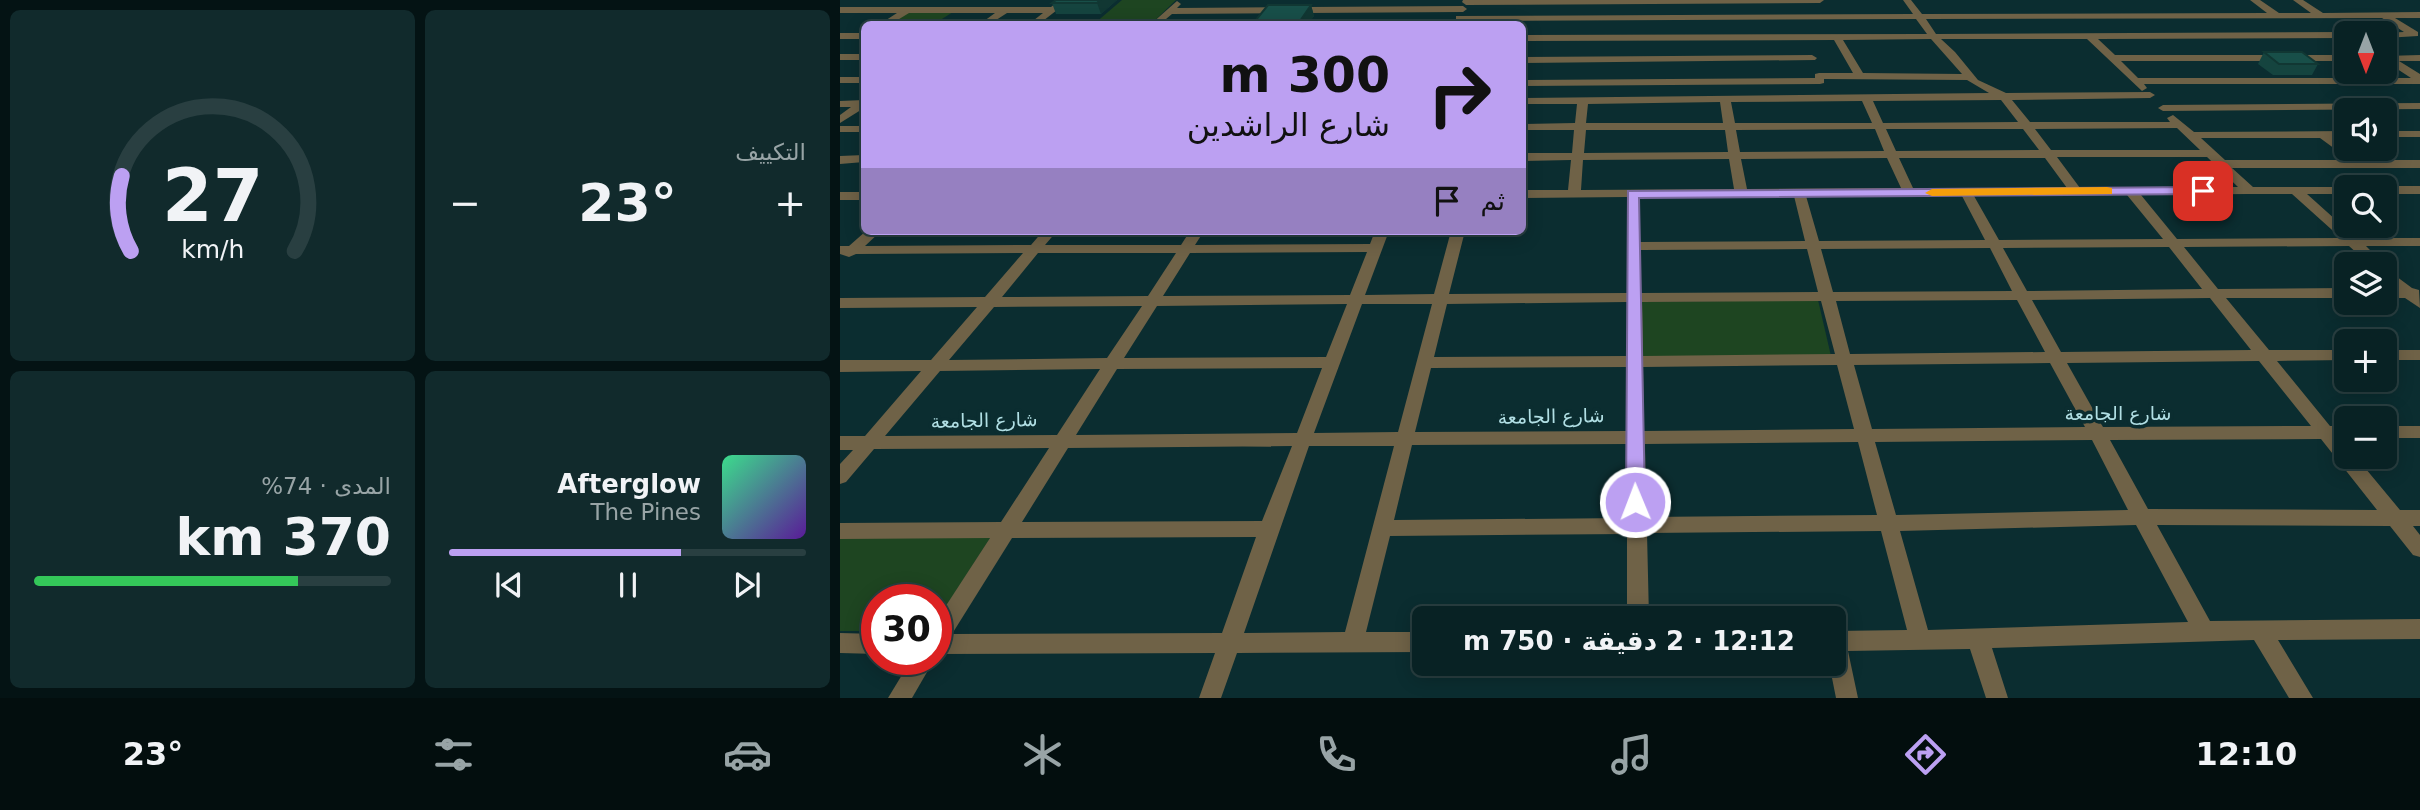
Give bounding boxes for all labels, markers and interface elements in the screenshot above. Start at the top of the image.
north arrow [2334,21,2398,84]
map controls [2334,21,2397,469]
text: 300 m [1220,47,1390,104]
icon: right [1414,49,1505,140]
button: sound [2334,98,2397,161]
text: شارع الراشدين [1187,106,1390,144]
text: التكييف [735,139,806,165]
text: 27 [162,154,263,239]
pin [2173,161,2233,221]
icon: arrive [2184,172,2222,210]
text: 23° [578,173,677,233]
button: search [2334,175,2397,238]
text: − [449,181,481,225]
text: + [774,181,806,225]
icon: arrive [1428,182,1466,220]
text: ثم [1480,186,1505,216]
text: km/h [181,235,244,264]
button: layers [2334,252,2397,315]
button: + [2334,329,2397,392]
street label: شارع الجامعة [2065,402,2171,425]
street label: شارع الجامعة [1497,404,1605,429]
button: − [2334,406,2397,469]
street label: شارع الجامعة [930,408,1038,433]
position arrow [1598,465,1672,539]
text: Afterglow [557,469,701,499]
text: المدى · 74% [261,473,391,499]
text: The Pines [590,499,701,525]
text: 370 km [176,507,391,567]
icon: previous [490,566,528,604]
icon: pause [609,566,647,604]
icon: next [728,566,766,604]
speed limit sign: 30 [861,584,952,675]
text: 12:12 · 2 دقيقة · 750 m [1463,626,1795,656]
icon: filters [429,730,478,779]
icon: car [723,730,772,779]
icon: climate [1018,730,1067,779]
icon: phone [1312,730,1361,779]
icon: music [1607,730,1656,779]
icon: directions [1901,730,1950,779]
text: 23° [123,735,183,773]
text: 12:10 [2195,735,2297,773]

